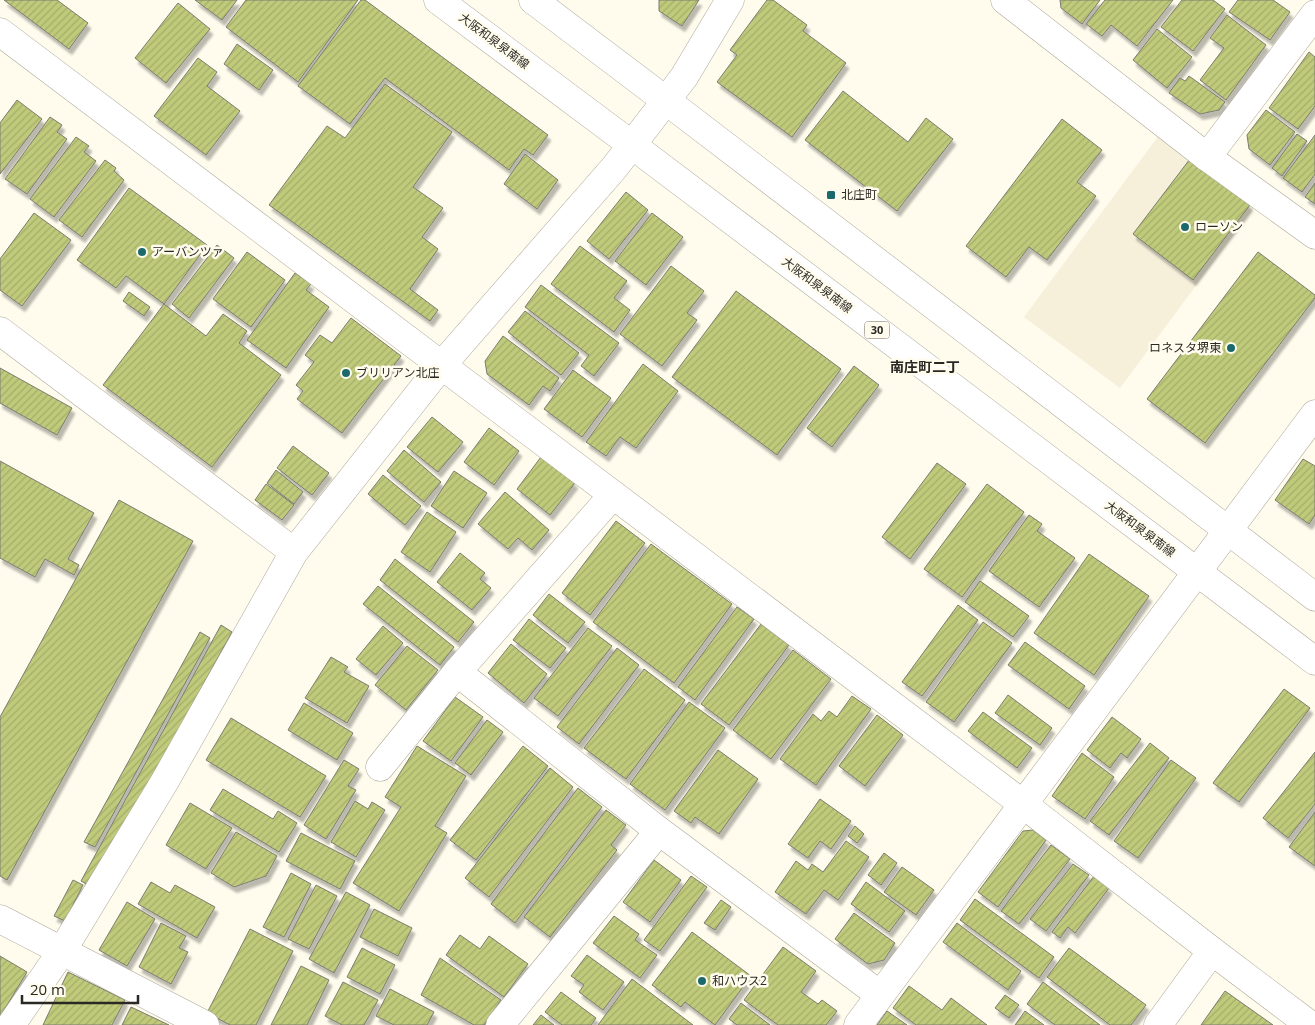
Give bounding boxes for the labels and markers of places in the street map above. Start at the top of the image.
place label: 北庄町 [841,186,877,203]
marker: 北庄町 [825,189,837,201]
place label: ローソン [1195,218,1243,235]
marker: ローソン [1179,221,1191,233]
place label: アーバンツァ [152,243,224,260]
marker: アーバンツァ [136,246,148,258]
place label: ロネスタ堺東 [1149,339,1221,356]
marker: ロネスタ堺東 [1225,342,1237,354]
place label: ブリリアン北庄 [356,364,440,381]
marker: ブリリアン北庄 [340,367,352,379]
place label: 和ハウス2 [712,972,767,989]
marker: 和ハウス2 [696,975,708,987]

